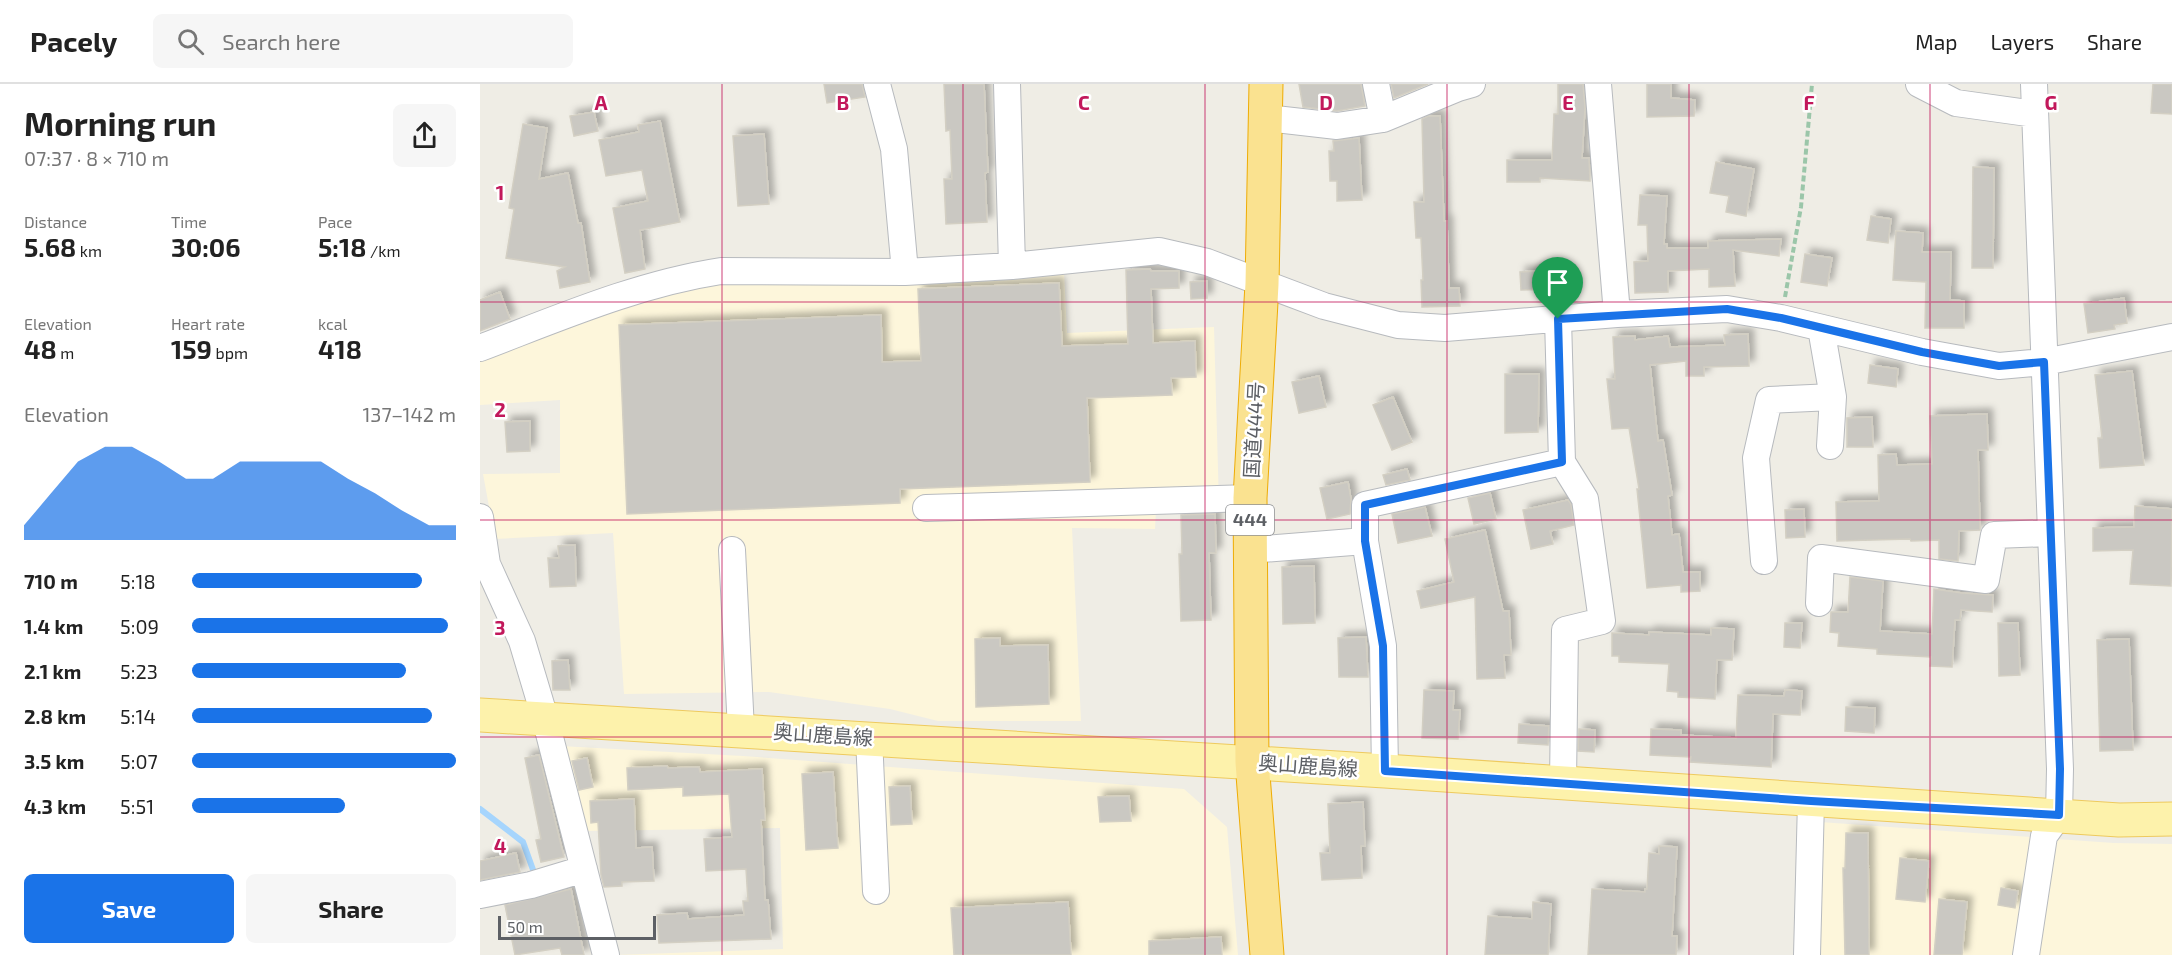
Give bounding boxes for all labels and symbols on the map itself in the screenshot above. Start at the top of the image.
text: A [594,90,608,114]
text: B [837,90,849,114]
text: C [1078,90,1090,114]
text: D [1319,90,1333,114]
text: E [1562,90,1574,114]
text: F [1803,90,1815,114]
text: G [2045,90,2057,114]
text: 1 [496,180,504,204]
pin [1532,257,1583,319]
street label: 国道444号 [1238,381,1268,479]
text: 2 [494,397,506,421]
road number: 444 [1226,505,1274,535]
text: 3 [494,615,506,639]
street label: 奥山鹿島線 [772,719,874,749]
street label: 奥山鹿島線 [1257,750,1359,780]
text: 4 [494,833,507,857]
scale bar [498,913,656,940]

